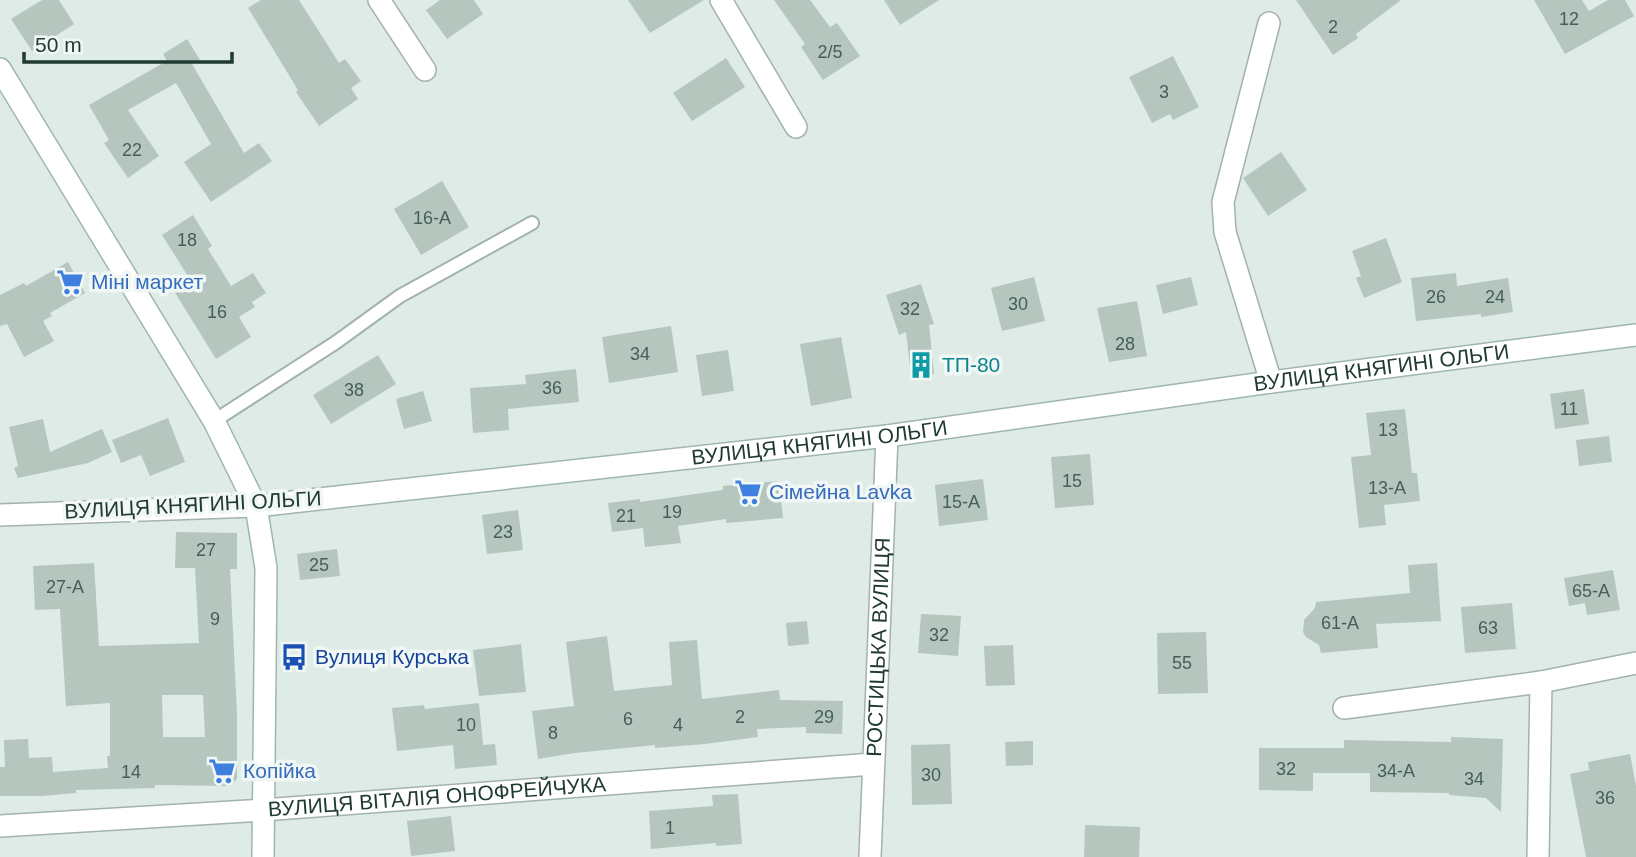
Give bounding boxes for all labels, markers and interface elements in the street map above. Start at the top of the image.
house number: 12 [1559,9,1579,29]
house number: 2 [1328,17,1338,37]
scale bar [24,21,233,65]
text: 50 m [35,33,82,56]
house number: 2/5 [817,42,843,62]
house number: 3 [1159,82,1169,102]
house number: 22 [122,140,142,160]
house number: 16-А [413,208,451,228]
house number: 18 [177,230,197,250]
supermarket icon: Міні маркет [55,267,85,297]
place label: Міні маркет [91,270,203,293]
house number: 26 [1426,287,1446,307]
house number: 24 [1485,287,1505,307]
house number: 30 [1008,294,1028,314]
house number: 32 [900,299,920,319]
house number: 16 [207,302,227,322]
house number: 28 [1115,334,1135,354]
street label: ВУЛИЦЯ КНЯГИНІ ОЛЬГИ [1252,339,1511,395]
house number: 34 [630,344,650,364]
building icon: ТП-80 [906,350,936,380]
place label: ТП-80 [942,353,1000,376]
house number: 36 [542,378,562,398]
house number: 38 [344,380,364,400]
house number: 11 [1560,399,1578,419]
street label: ВУЛИЦЯ КНЯГИНІ ОЛЬГИ [690,416,949,469]
house number: 13 [1378,420,1398,440]
house number: 15 [1062,471,1082,491]
supermarket icon: Сімейна Lavka [733,477,763,507]
house number: 13-А [1368,478,1406,498]
place label: Сімейна Lavka [769,480,912,503]
street label: ВУЛИЦЯ КНЯГИНІ ОЛЬГИ [64,486,322,523]
house number: 15-А [942,492,980,512]
house number: 19 [662,502,682,522]
house number: 21 [616,506,636,526]
house number: 23 [493,522,513,542]
street label: РОСТИЦЬКА ВУЛИЦЯ [862,537,894,757]
house number: 27 [196,540,216,560]
house number: 25 [309,555,329,575]
house number: 27-А [46,577,84,597]
house number: 65-А [1572,581,1610,601]
house number: 9 [210,609,220,629]
house number: 61-А [1321,613,1359,633]
house number: 63 [1478,618,1498,638]
house number: 32 [929,625,949,645]
bus stop icon: Вулиця Курська [279,642,309,672]
place label: Вулиця Курська [315,645,469,668]
house number: 55 [1172,653,1192,673]
house number: 2 [735,707,745,727]
house number: 29 [814,707,834,727]
house number: 6 [623,709,633,729]
house number: 10 [456,715,476,735]
house number: 4 [673,715,683,735]
house number: 8 [548,723,558,743]
supermarket icon: Копійка [207,756,237,786]
place label: Копійка [243,759,316,782]
house number: 32 [1276,759,1296,779]
house number: 34-А [1377,761,1415,781]
house number: 14 [121,762,141,782]
house number: 30 [921,765,941,785]
house number: 34 [1464,769,1484,789]
street label: ВУЛИЦЯ ВІТАЛІЯ ОНОФРЕЙЧУКА [267,772,607,821]
house number: 36 [1595,788,1615,808]
house number: 1 [665,818,675,838]

